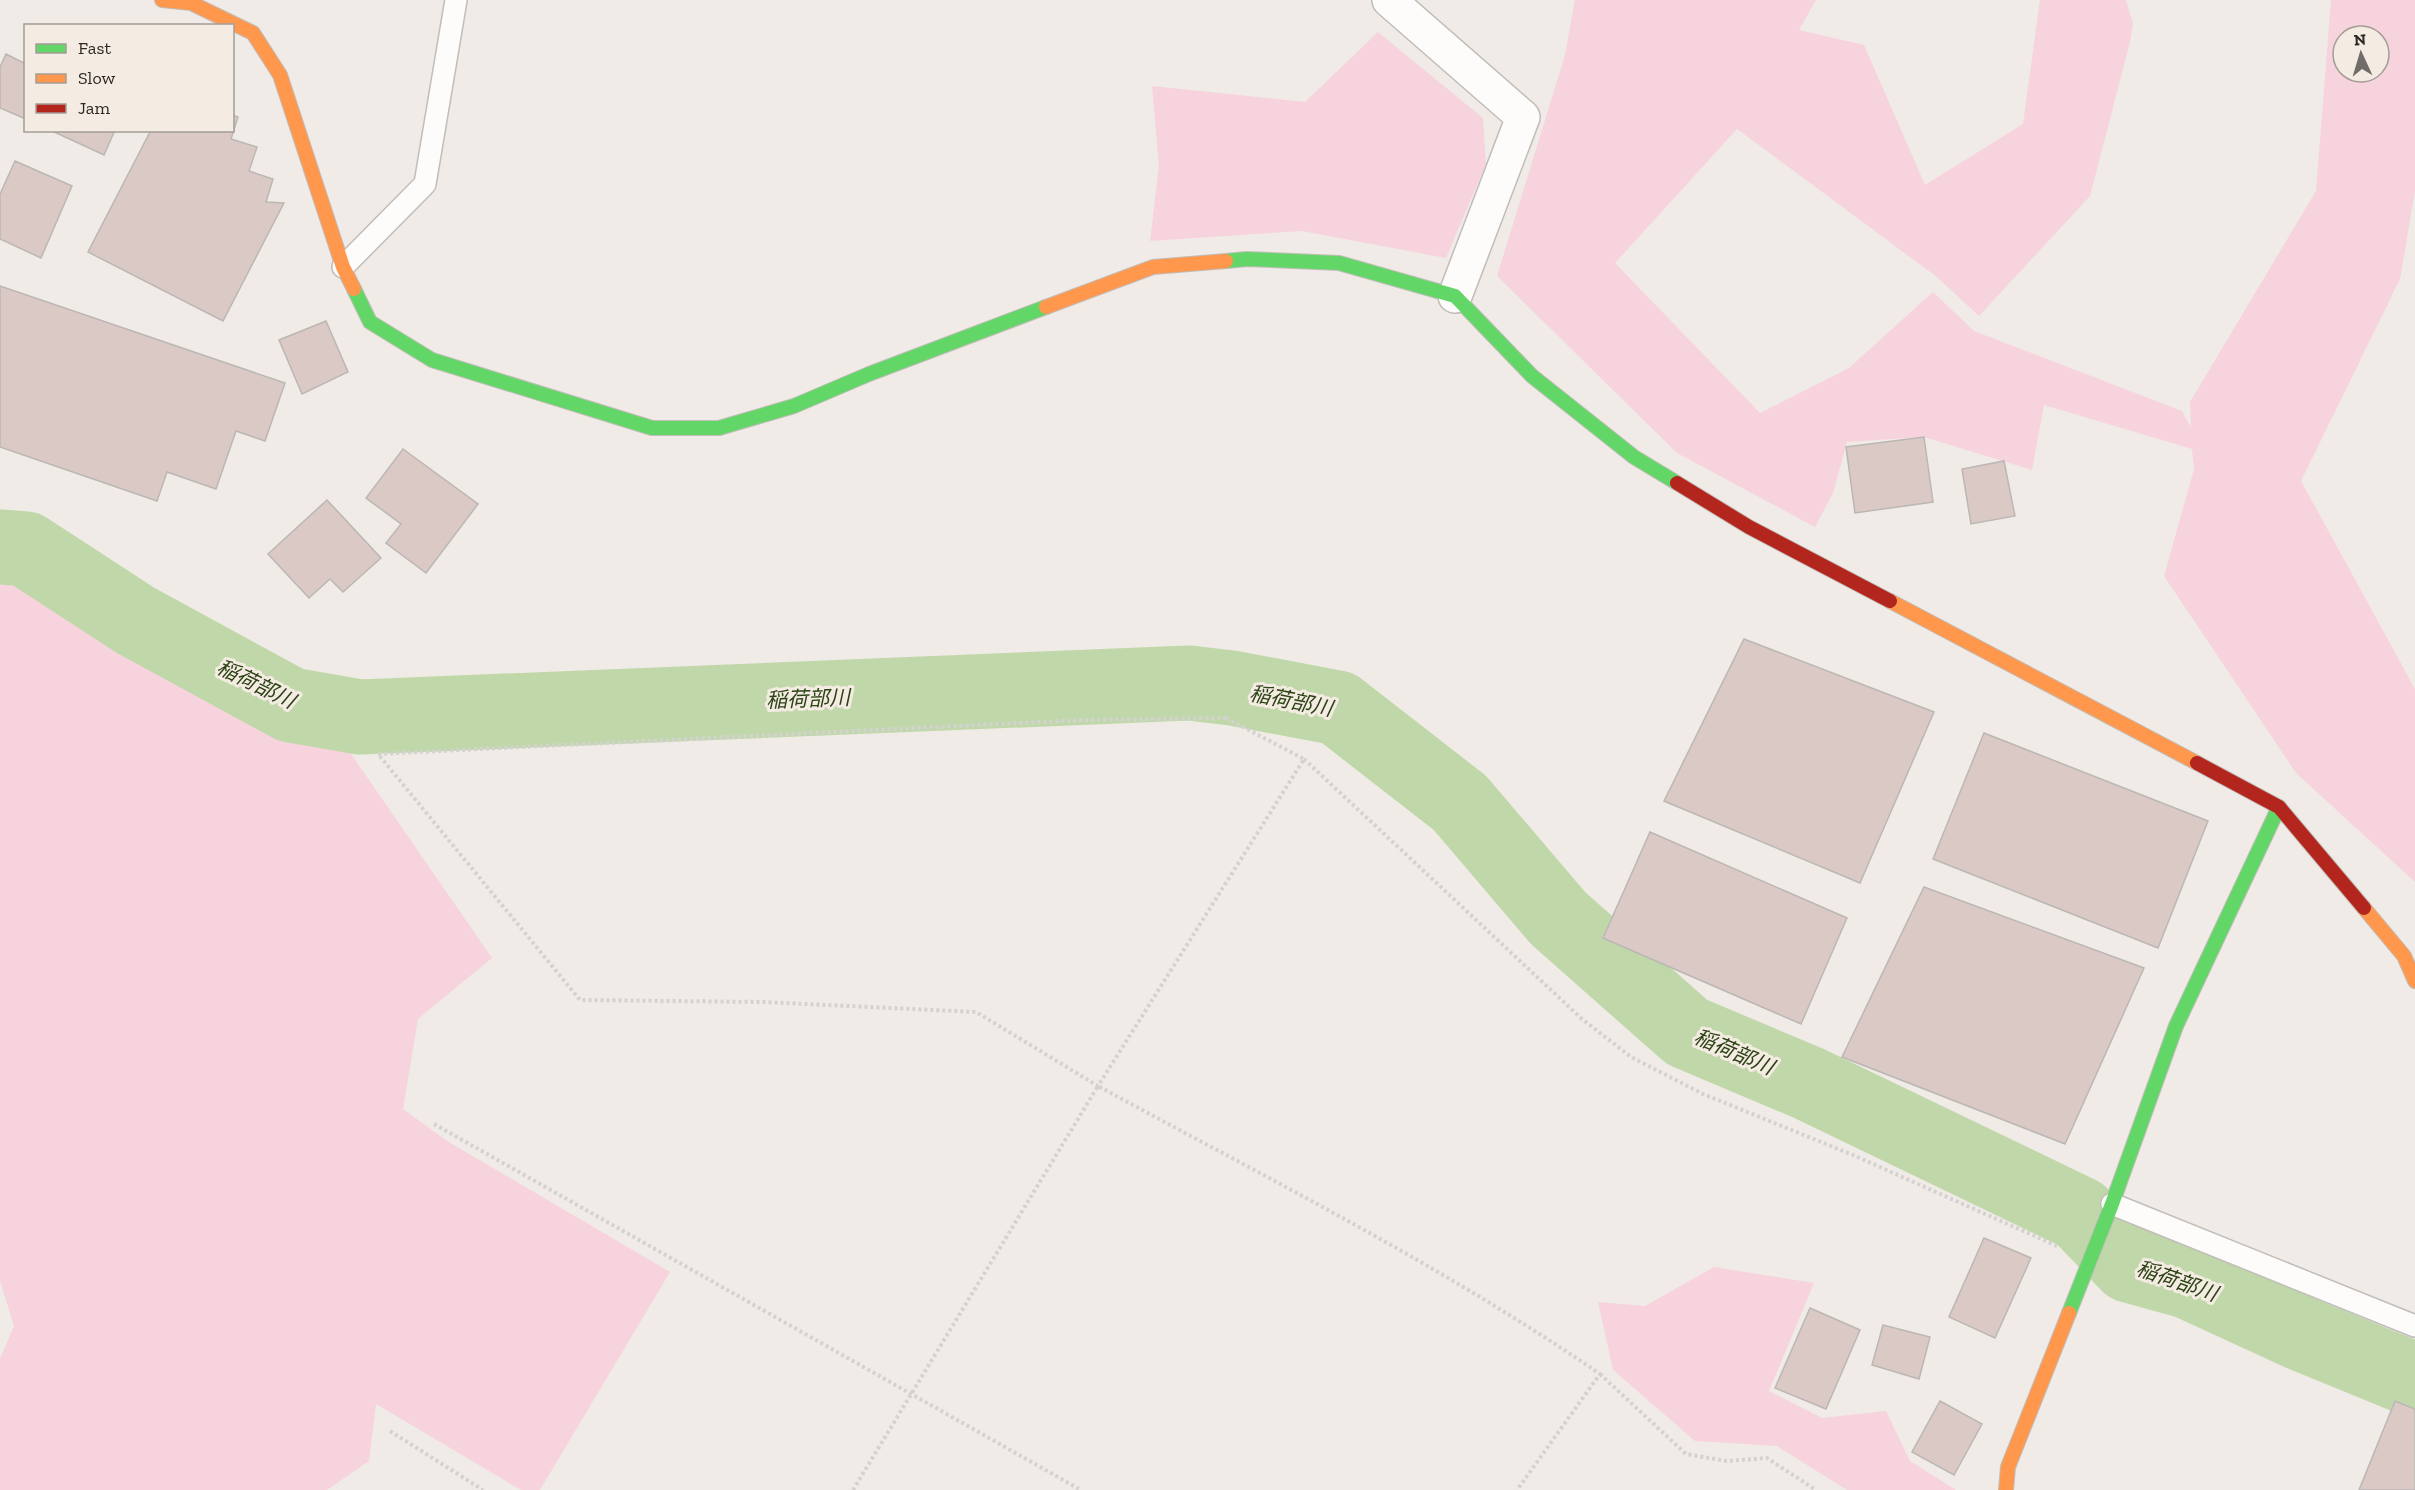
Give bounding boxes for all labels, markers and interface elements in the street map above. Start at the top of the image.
legend [24,24,234,132]
north arrow [2331,24,2391,84]
text: N [2353,30,2367,49]
text: Fast [78,37,111,59]
text: Slow [78,67,115,89]
text: Jam [78,97,110,119]
water label: 稲荷部川 [213,654,301,714]
water label: 稲荷部川 [1247,680,1337,721]
water label: 稲荷部川 [766,684,852,712]
water label: 稲荷部川 [1691,1024,1780,1080]
water label: 稲荷部川 [2133,1255,2223,1307]

